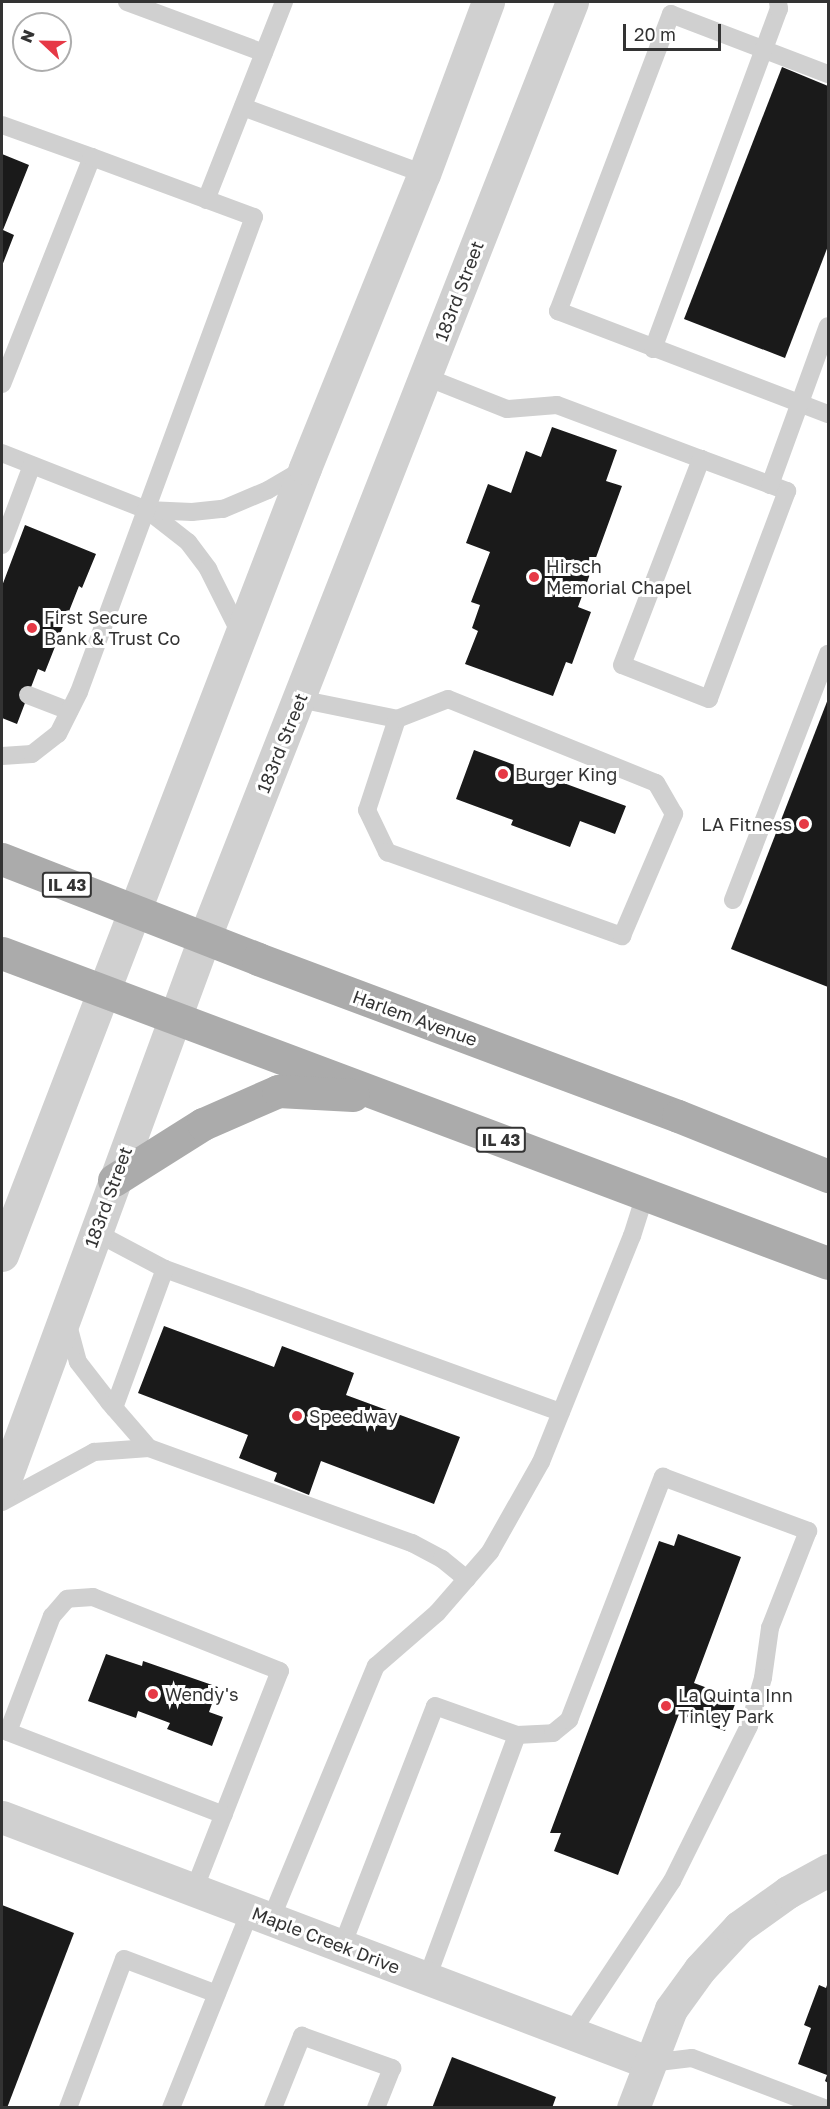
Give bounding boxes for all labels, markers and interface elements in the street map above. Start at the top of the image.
north arrow [12,12,72,72]
scale bar [626,12,724,50]
text: 20 m [634,23,676,45]
text: N [16,27,39,45]
street label: 183rd Street [430,238,488,344]
place label: Hirsch Memorial Chapel [546,556,692,598]
marker: Hirsch Memorial Chapel [527,570,541,584]
place label: First Secure Bank & Trust Co [44,607,180,650]
marker: First Secure Bank & Trust Co [25,621,39,635]
street label: 183rd Street [252,690,312,796]
place label: Burger King [515,763,617,785]
marker: Burger King [496,767,510,781]
place label: LA Fitness [701,813,792,835]
marker: LA Fitness [797,817,811,831]
road number: IL 43 [42,872,92,898]
street label: Harlem Avenue [350,985,480,1051]
road number: IL 43 [476,1127,526,1153]
street label: 183rd Street [80,1144,136,1250]
place label: Speedway [309,1405,398,1427]
marker: Speedway [290,1409,304,1423]
place label: Wendy's [165,1683,238,1705]
place label: La Quinta Inn Tinley Park [678,1685,793,1728]
marker: Wendy's [146,1687,160,1701]
marker: La Quinta Inn Tinley Park [659,1699,673,1713]
street label: Maple Creek Drive [249,1902,403,1978]

